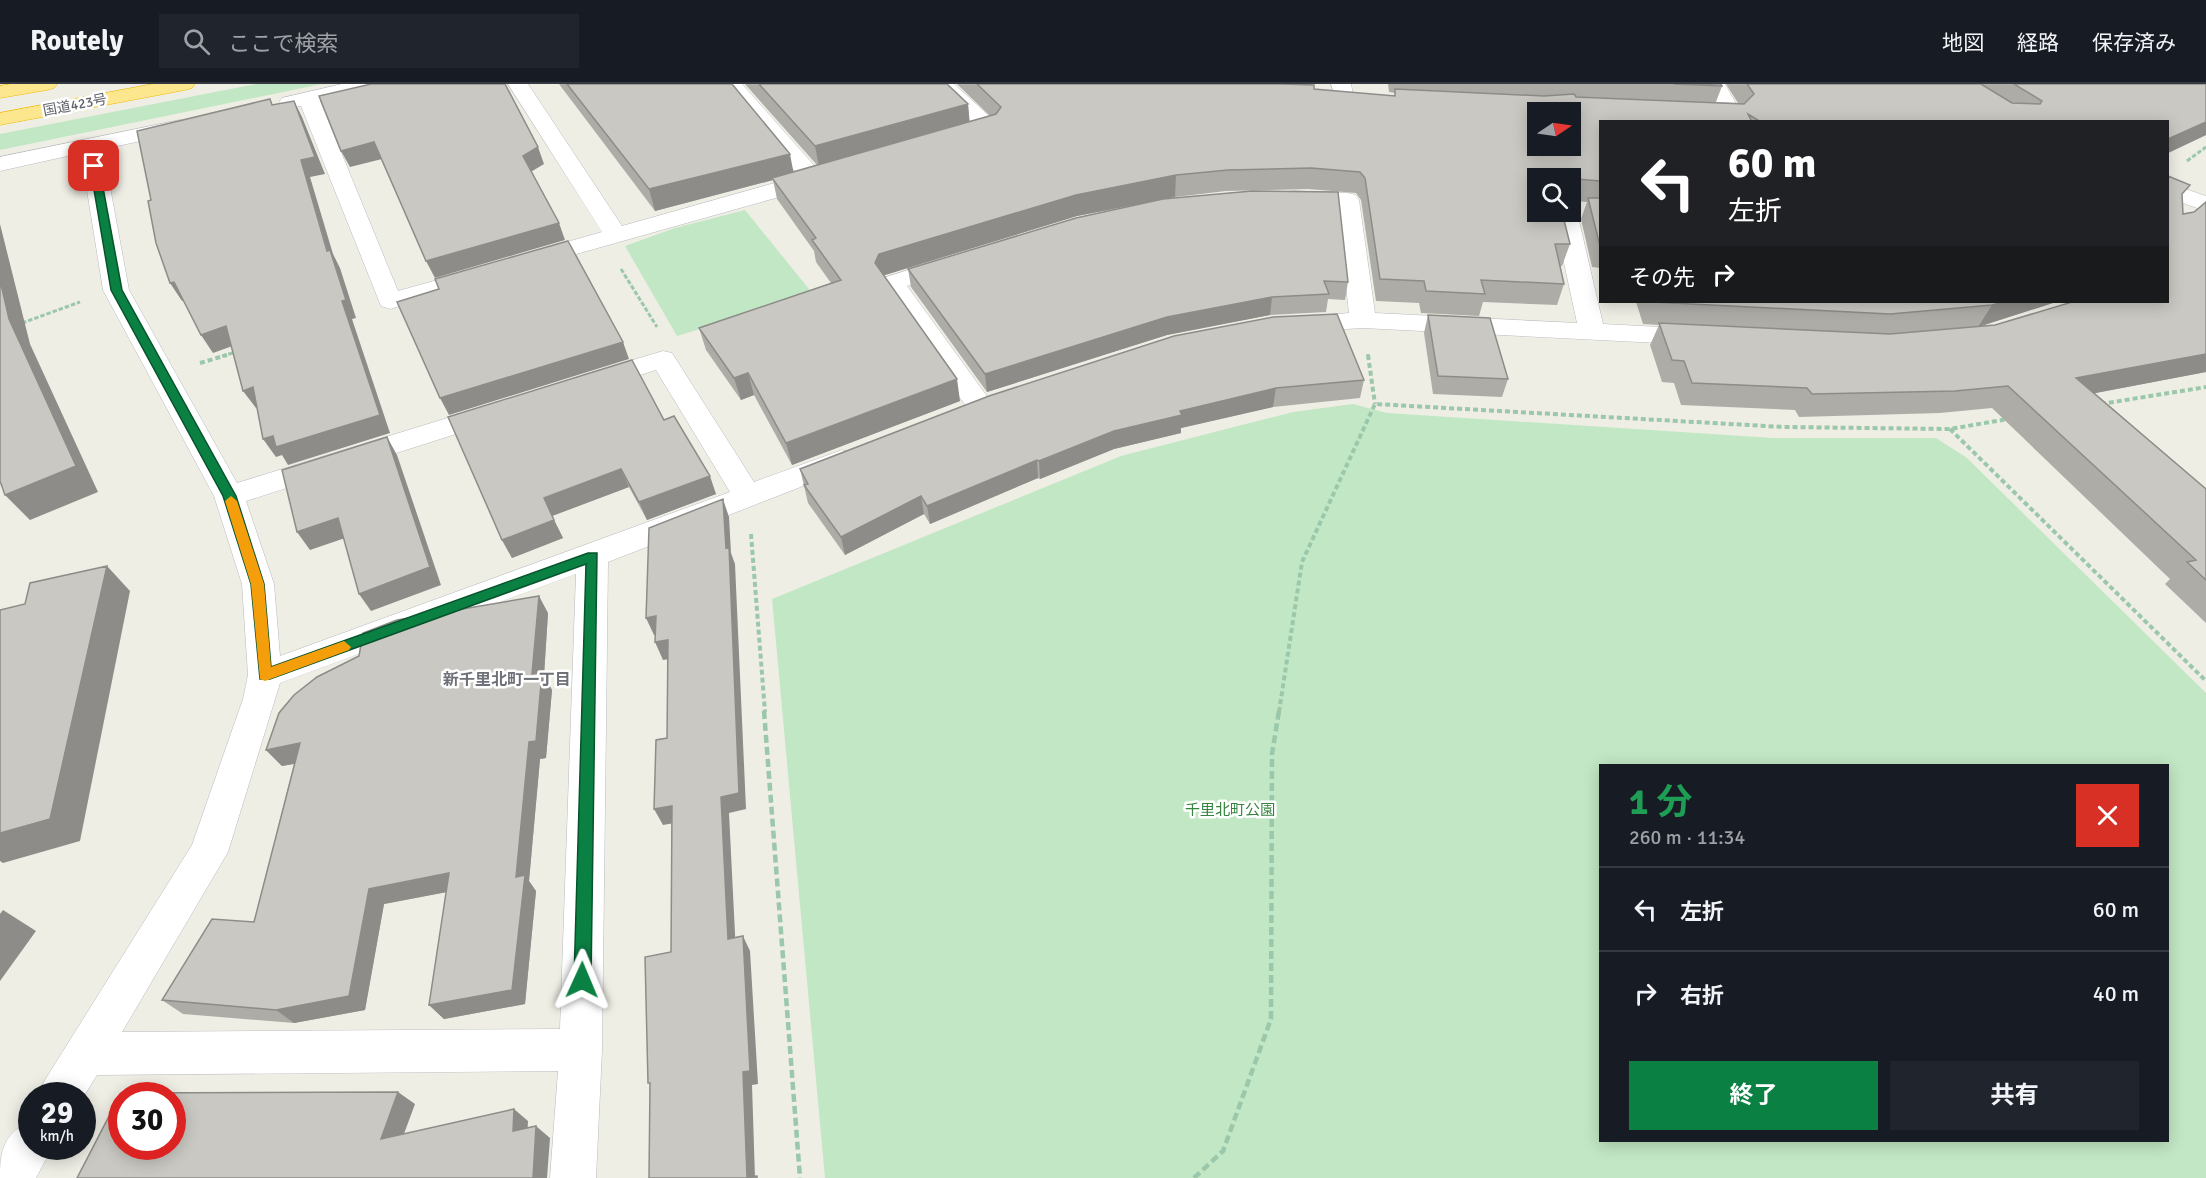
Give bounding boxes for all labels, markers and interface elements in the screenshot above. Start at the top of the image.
search box [159,14,579,68]
text: Routely [30,24,123,58]
icon: search [180,25,213,58]
text: ここで検索 [228,30,338,57]
text: 地図 [1942,30,1984,56]
text: 経路 [2017,30,2059,56]
text: 保存済み [2092,30,2176,56]
street label: 国道423号 [42,90,108,120]
north arrow [1527,102,1581,156]
map controls [1527,102,1581,222]
text: 60 m [1728,138,1817,189]
pin [68,140,119,191]
icon: left [1629,144,1707,222]
icon: arrive [77,149,110,182]
button: search [1527,168,1581,222]
text: 左折 [1728,195,1782,228]
icon: right [1707,258,1740,291]
text: その先 [1629,264,1695,291]
district label: 新千里北町一丁目 [443,670,571,690]
text: 1 分 [1629,780,1692,825]
button: close [2076,784,2139,847]
park label: 千里北町公園 [1185,801,1275,819]
text: 260 m · 11:34 [1629,825,1745,850]
icon: left [1629,893,1662,926]
text: 60 m [2093,896,2139,923]
text: 左折 [1680,898,1724,925]
position arrow [550,948,614,1012]
icon: right [1629,977,1662,1010]
text: 40 m [2093,980,2139,1007]
text: 右折 [1680,982,1724,1009]
button: 終了 [1629,1061,1878,1130]
button: 共有 [1890,1061,2139,1130]
speed limit sign: 30 [108,1082,186,1160]
text: 29 [41,1095,73,1132]
text: km/h [40,1127,74,1145]

